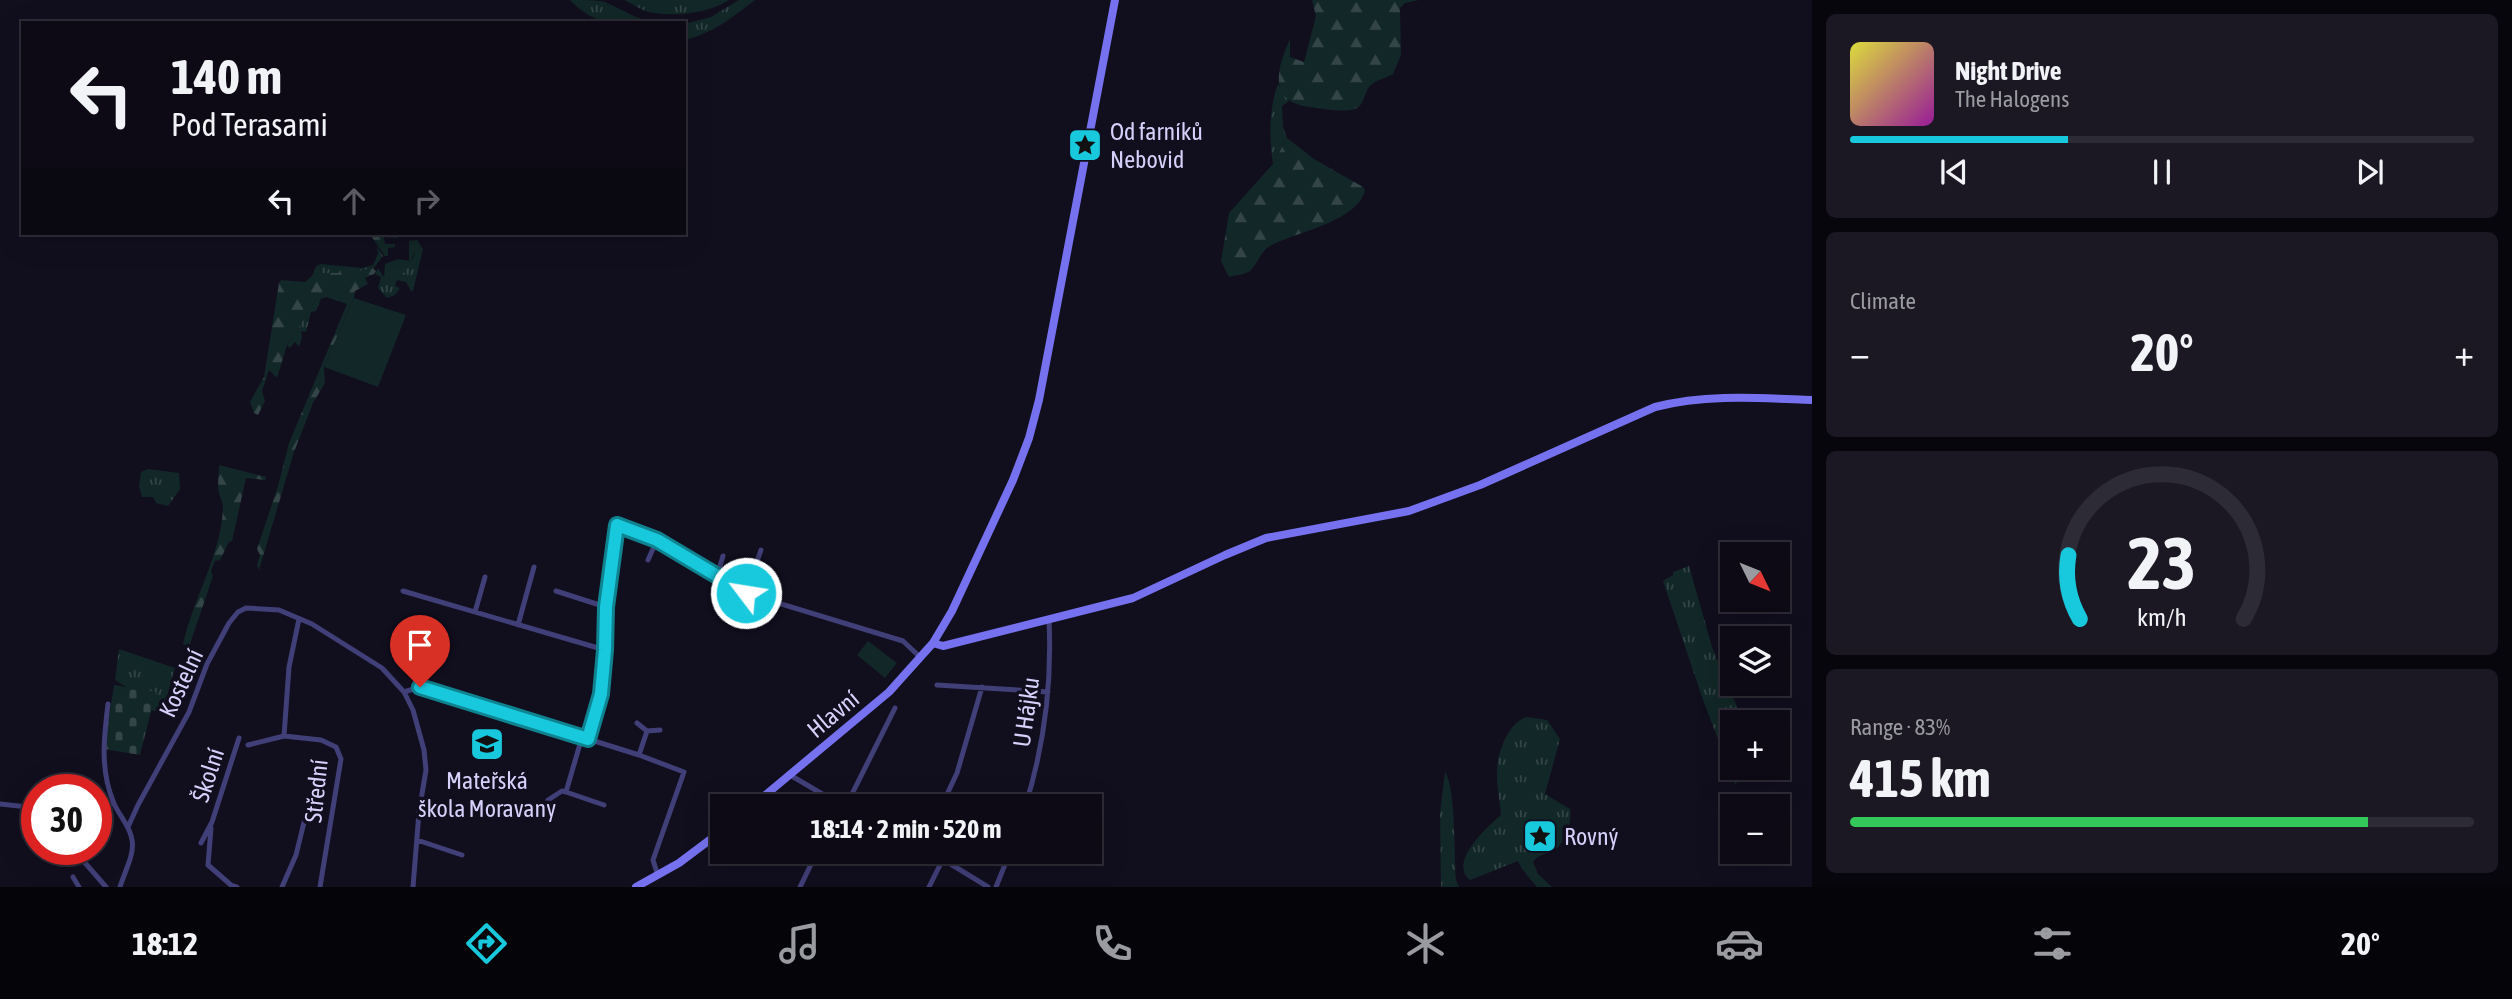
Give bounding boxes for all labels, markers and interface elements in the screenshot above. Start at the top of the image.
text: 140 m [171,48,282,104]
icon: left [56,49,147,140]
text: Night Drive [1955,56,2062,86]
text: The Halogens [1955,86,2069,112]
text: Pod Terasami [171,106,328,143]
place label: Od farníků Nebovid [1110,118,1203,173]
place icon: Od farníků Nebovid [1066,126,1104,164]
icon: previous [1935,153,1973,191]
icon: pause [2143,153,2181,191]
icon: next [2351,153,2389,191]
icon: left [262,182,300,220]
icon: ahead [335,182,373,220]
icon: right [408,182,446,220]
text: Climate [1850,288,1916,314]
text: 20° [2130,322,2194,382]
text: − [1850,331,1870,374]
text: + [2454,331,2474,374]
text: 23 [2128,521,2196,604]
north arrow [1720,542,1790,612]
map controls [1720,542,1790,864]
position arrow [709,556,783,630]
text: km/h [2137,602,2187,630]
pin [390,615,450,687]
icon: arrive [401,626,439,664]
button: layers [1720,626,1790,696]
street label: Kostelní [154,645,208,721]
street label: U Hájku [1008,675,1044,749]
street label: Hlavní [802,685,864,743]
button: + [1720,710,1790,780]
text: Range · 83% [1850,714,1950,740]
school or university icon: Mateřská škola Moravany [468,725,506,763]
street label: Školní [187,745,229,805]
text: 415 km [1850,748,1991,808]
street label: Střední [299,758,333,824]
place label: Mateřská škola Moravany [418,767,556,822]
speed limit sign: 30 [21,774,112,865]
button: − [1720,794,1790,864]
text: 18:14 · 2 min · 520 m [811,814,1001,844]
place icon: Rovný [1521,817,1559,855]
place label: Rovný [1564,823,1619,850]
icon: directions [462,919,511,968]
icon: music [775,919,824,968]
icon: phone [1088,919,1137,968]
icon: climate [1401,919,1450,968]
icon: car [1715,919,1764,968]
icon: filters [2028,919,2077,968]
text: 18:12 [132,925,198,962]
text: 20° [2341,925,2380,962]

